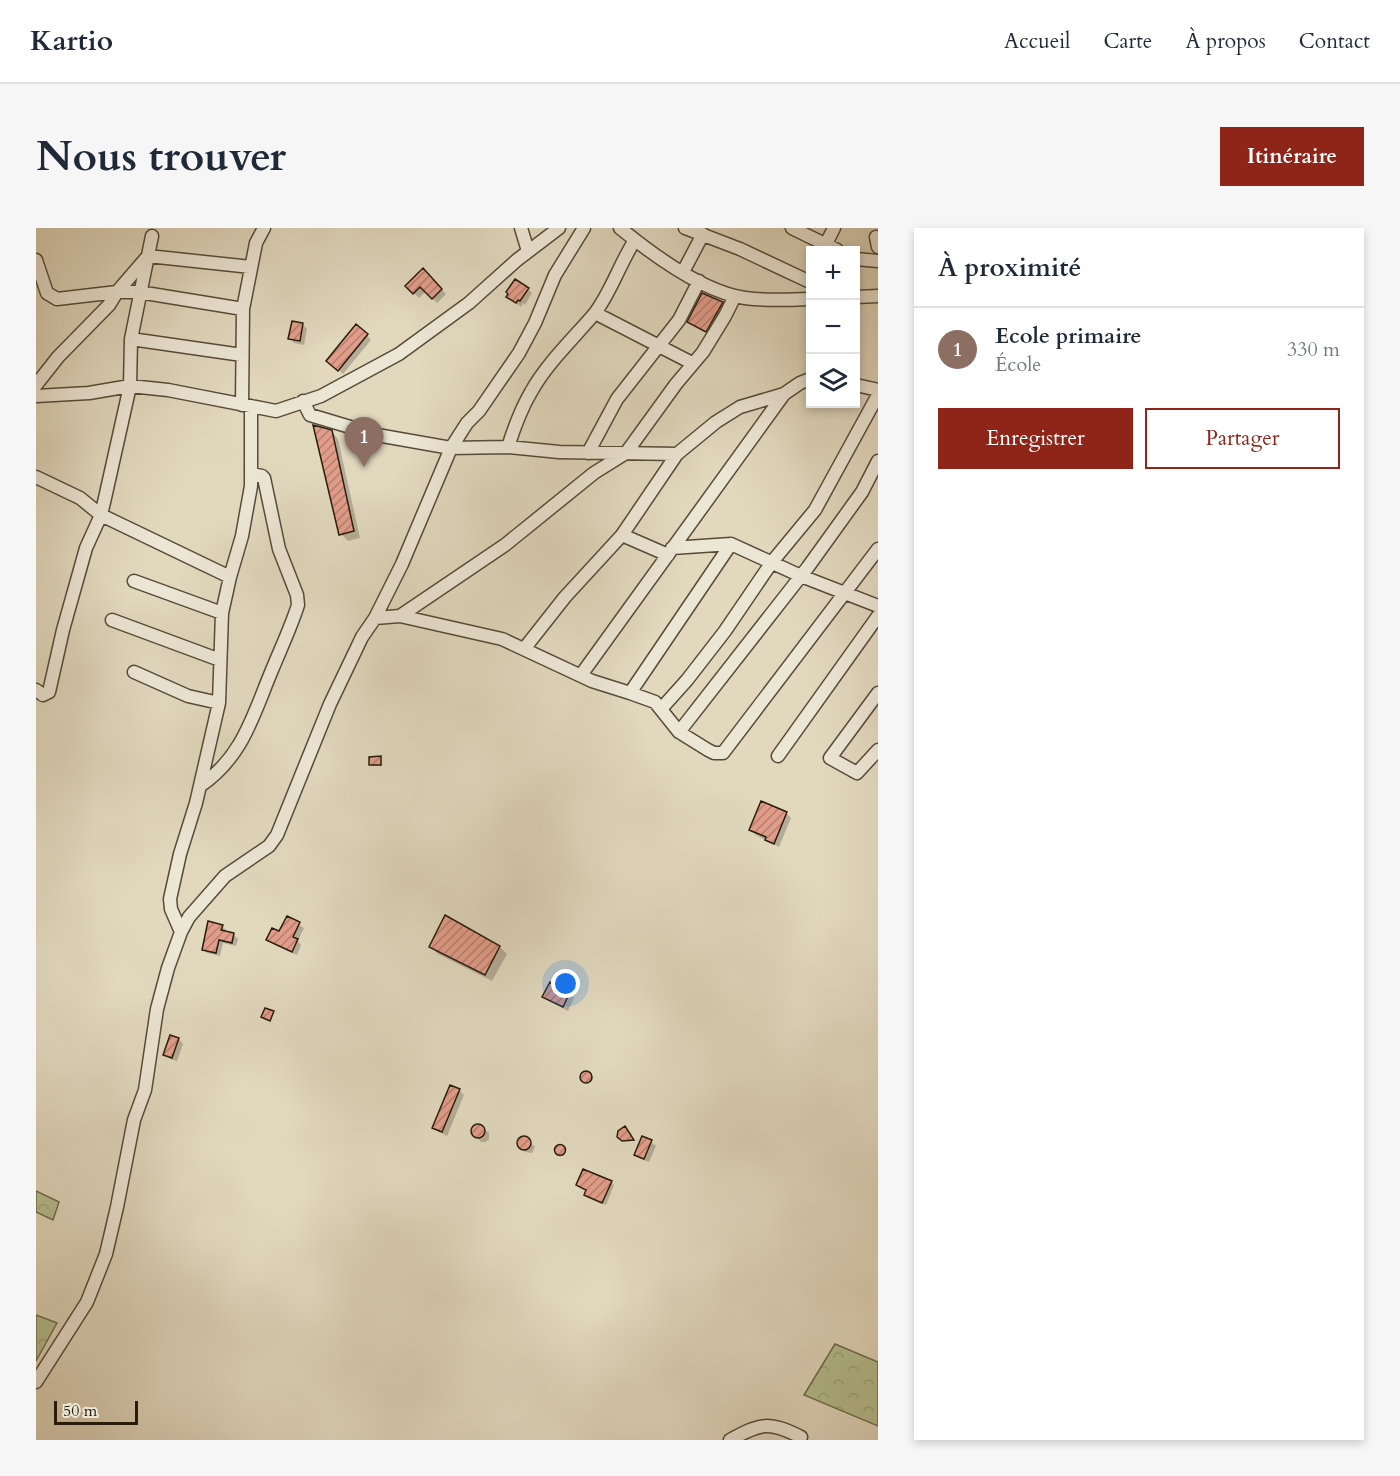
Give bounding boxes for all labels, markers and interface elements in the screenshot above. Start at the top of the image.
text: Kartio [30,22,113,60]
text: Accueil [1004,27,1070,56]
text: Carte [1103,27,1152,56]
text: À propos [1185,27,1266,56]
text: Contact [1299,27,1370,56]
button: Itinéraire [1220,127,1364,186]
text: Nous trouver [36,128,286,185]
map controls [806,246,860,408]
button: + [806,246,860,300]
text: À proximité [938,250,1081,285]
button: − [806,300,860,354]
text: Ecole primaire [995,321,1141,351]
text: 1 [952,336,963,363]
text: 330 m [1287,336,1340,363]
text: École [995,351,1041,378]
button: layers [806,354,860,408]
button: Enregistrer [938,408,1133,469]
button: Partager [1145,408,1340,469]
pin: 1 [344,418,384,467]
your location [551,969,580,998]
scale bar [54,1398,138,1426]
text: 50 m [63,1400,97,1422]

